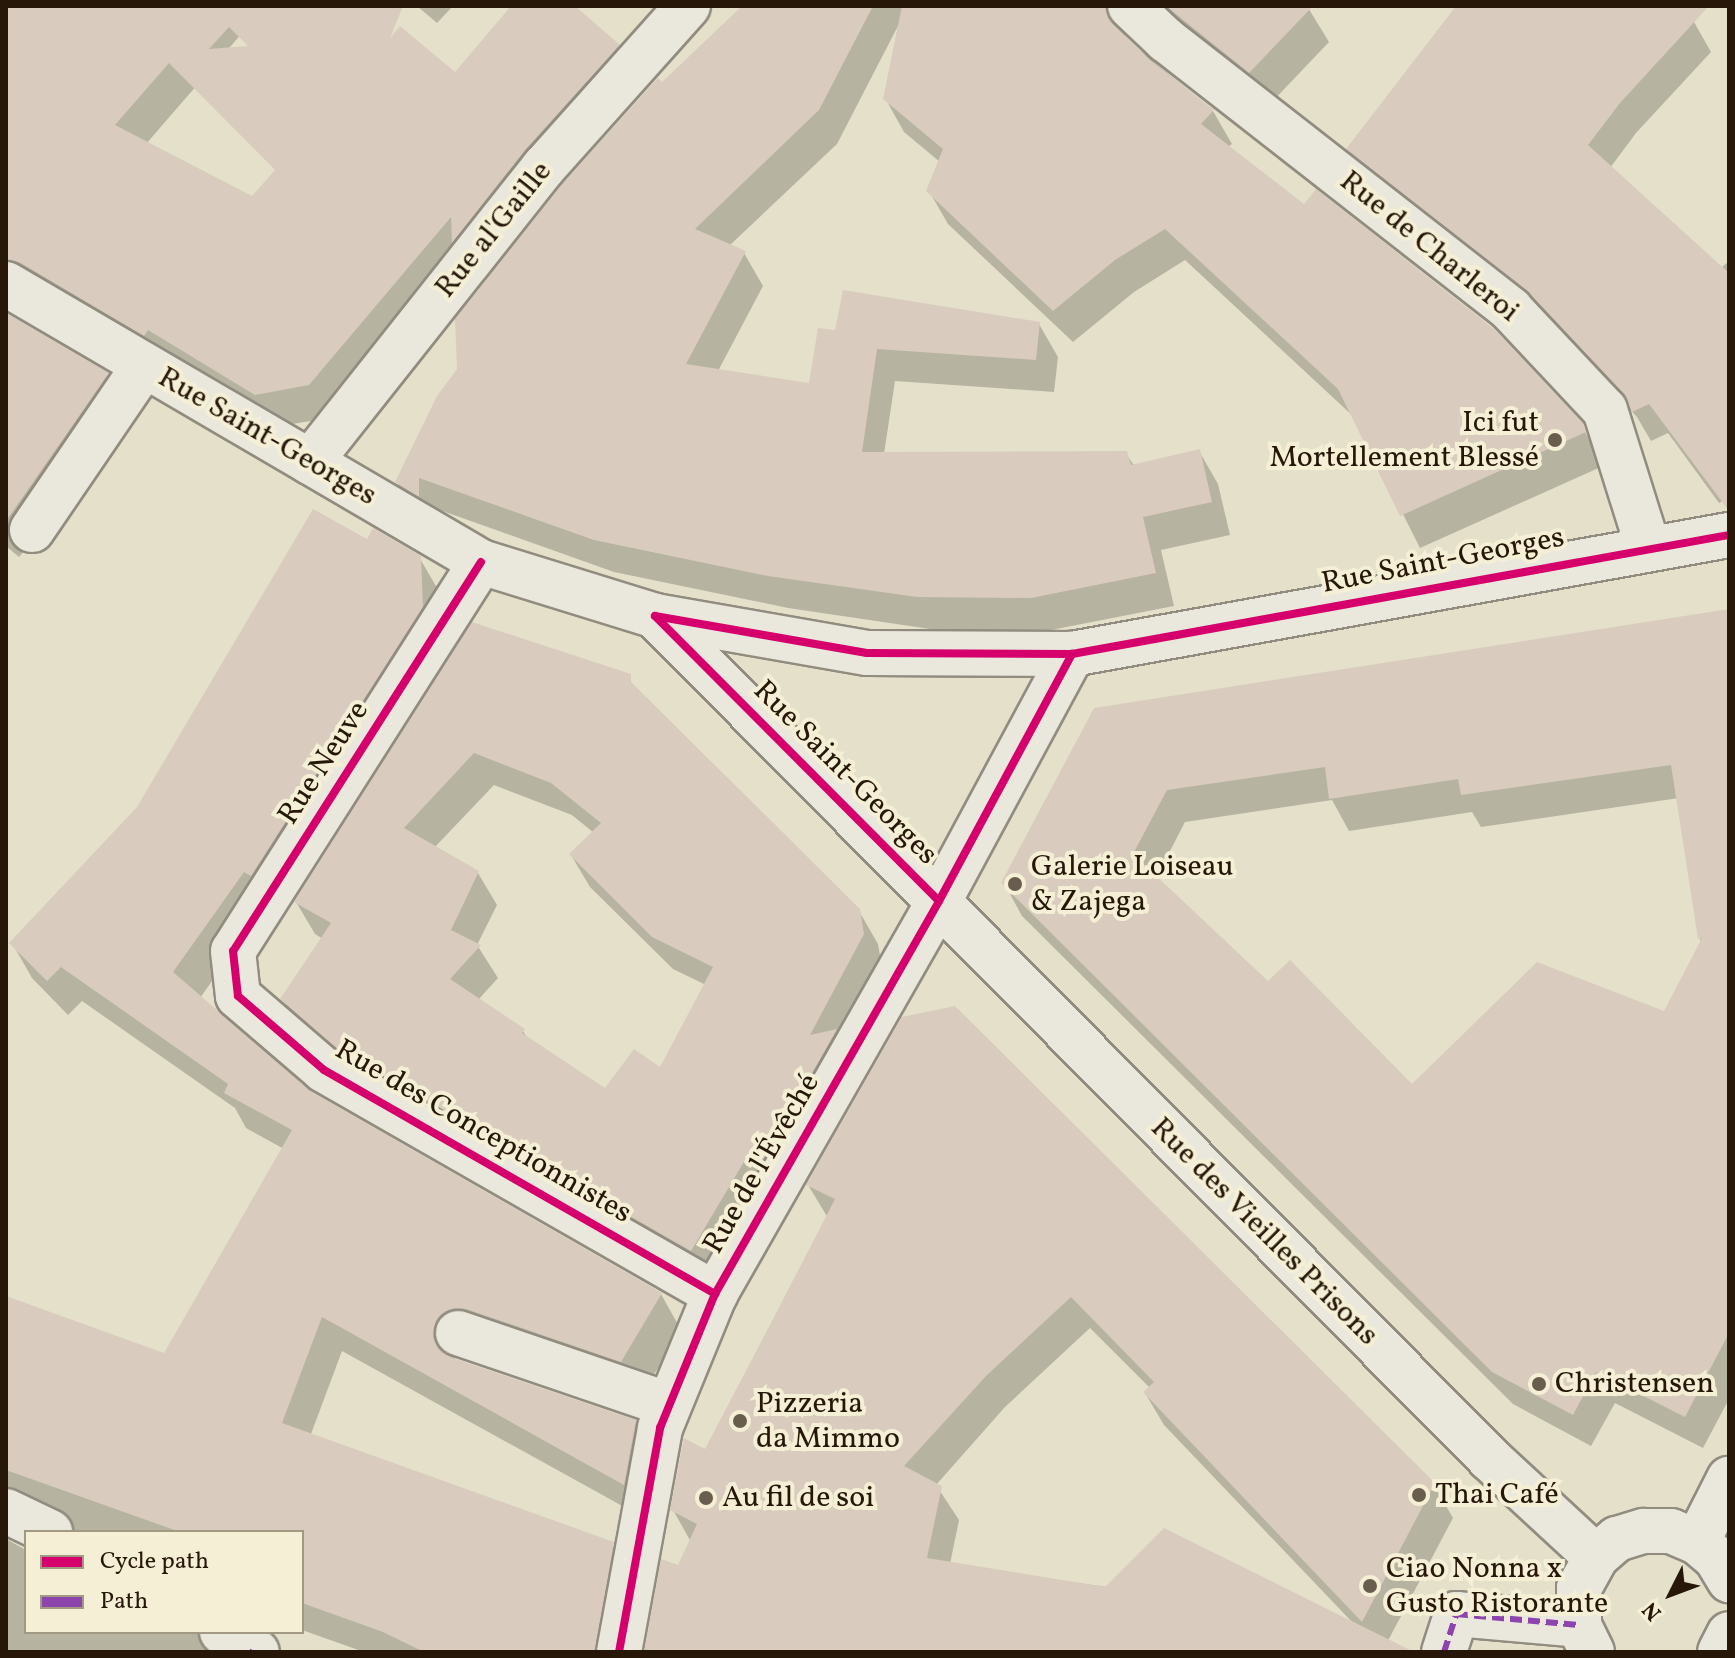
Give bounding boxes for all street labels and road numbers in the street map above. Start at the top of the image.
street label: Rue al'Gaille [428,154,560,306]
street label: Rue de Charleroi [1332,164,1526,330]
street label: Rue Saint-Georges [151,360,383,514]
street label: Rue Saint-Georges [1319,520,1567,602]
street label: Rue Saint-Georges [745,673,945,873]
street label: Rue Neuve [271,695,377,831]
street label: Rue des Conceptionnistes [328,1032,638,1232]
street label: Rue de l'Évêché [696,1068,828,1260]
street label: Rue des Vieilles Prisons [1142,1110,1386,1354]

